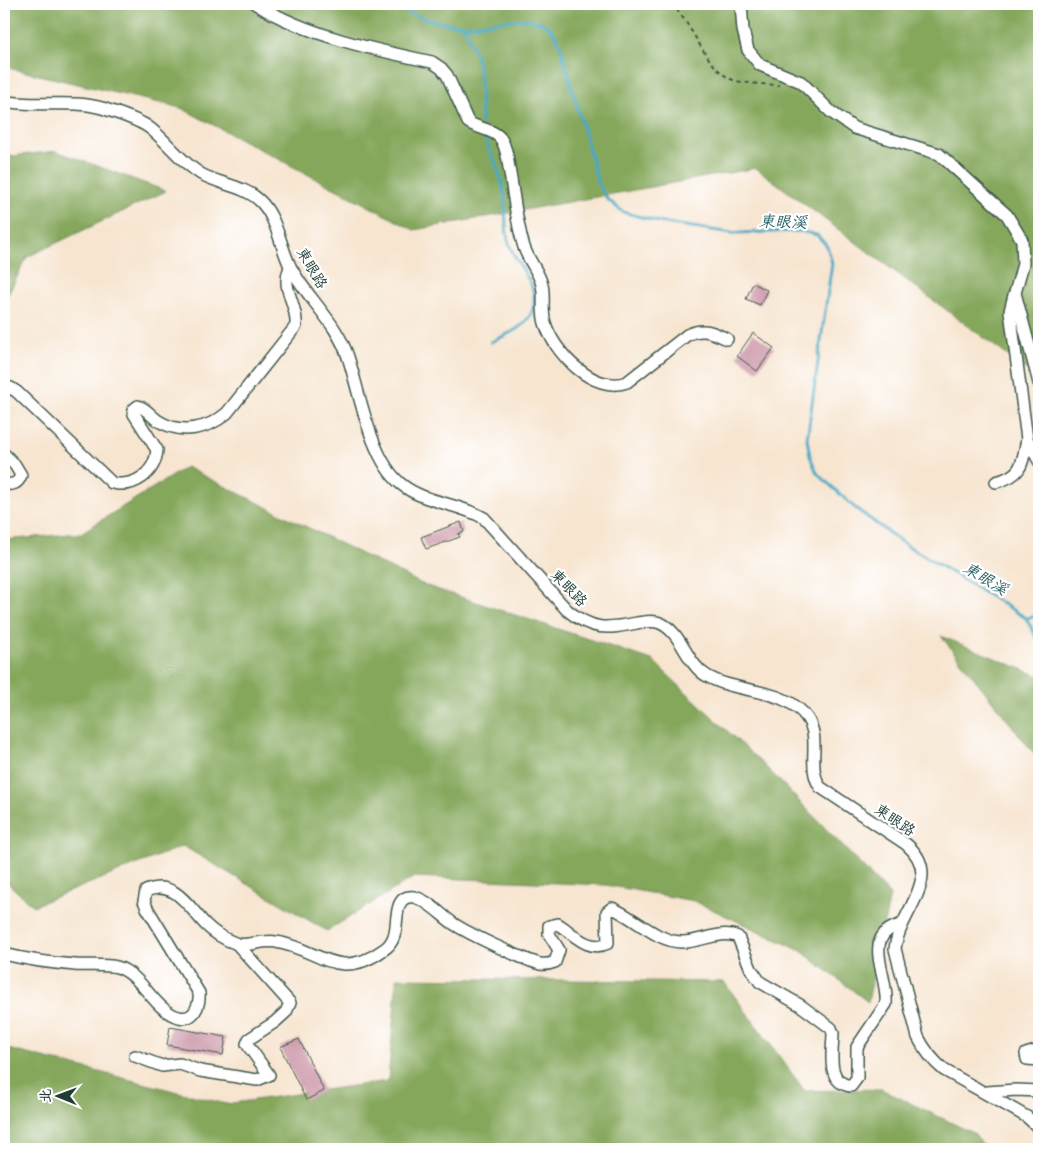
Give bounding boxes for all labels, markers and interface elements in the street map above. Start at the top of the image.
water label: 東眼溪 [759,210,808,234]
street label: 東眼路 [291,244,332,293]
water label: 東眼溪 [959,557,1013,601]
street label: 東眼路 [545,565,592,612]
street label: 東眼路 [870,799,919,842]
north arrow [32,1070,82,1120]
text: 北 [36,1089,56,1103]

